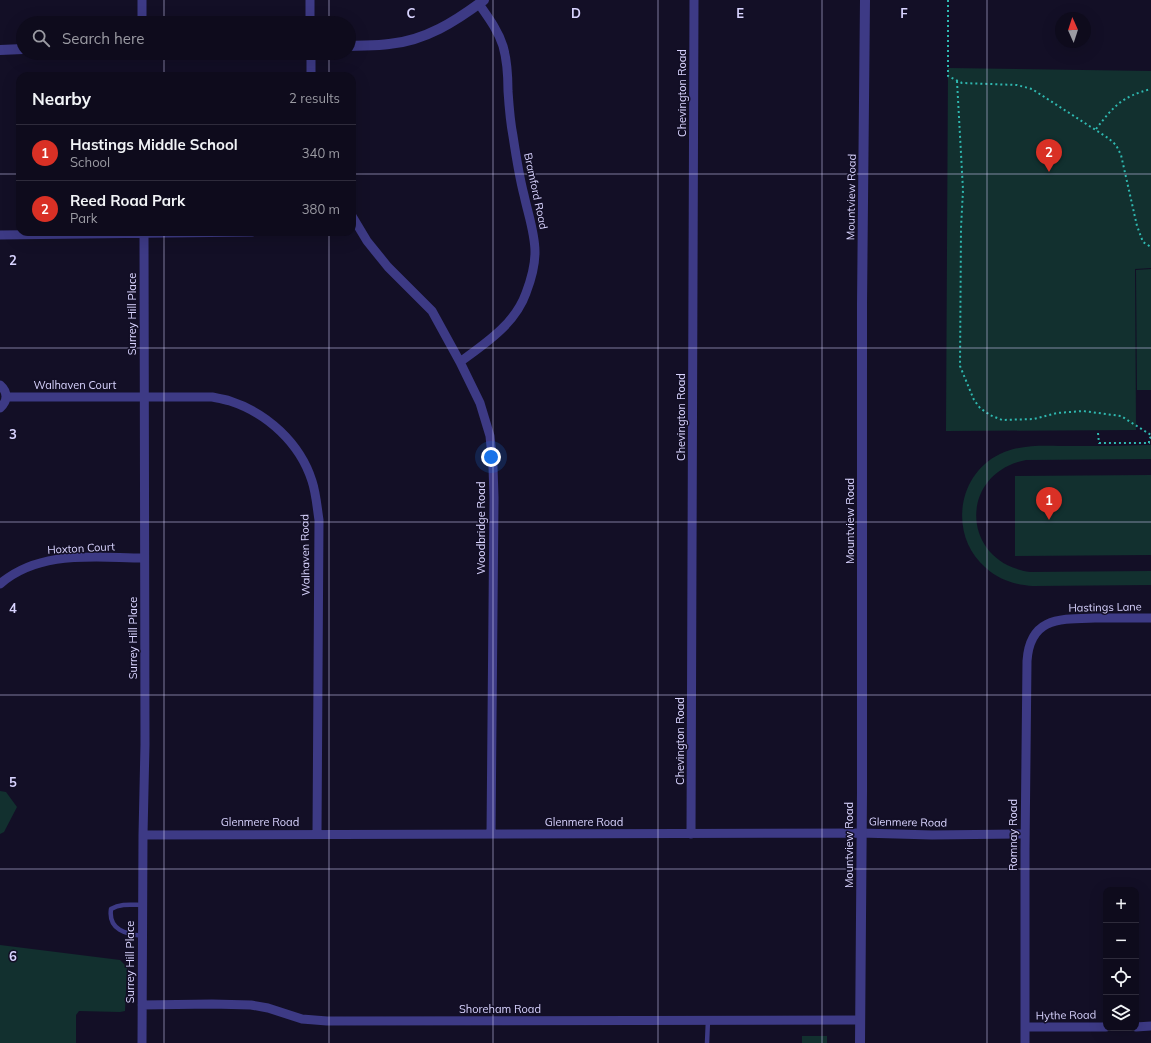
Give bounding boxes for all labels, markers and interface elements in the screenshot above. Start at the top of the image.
text: C [407,5,416,21]
text: D [571,5,581,21]
text: E [736,5,744,21]
text: F [900,5,908,21]
north arrow [1055,12,1091,48]
search box [16,16,356,60]
icon: search [30,27,52,49]
text: Search here [62,29,144,48]
street label: Chevington Road [675,49,689,137]
text: Nearby [32,88,91,109]
text: 2 results [289,90,340,106]
text: Hastings Middle School [70,135,238,154]
pin: 2 [1036,139,1062,172]
text: 1 [41,145,49,161]
text: 340 m [302,145,340,161]
street label: Bramford Road [521,151,551,231]
text: School [70,154,110,170]
street label: Mountview Road [843,154,859,240]
text: Reed Road Park [70,191,185,210]
text: 2 [41,201,49,217]
text: 380 m [302,201,340,217]
text: Park [70,210,97,226]
text: 2 [9,252,17,268]
street label: Surrey Hill Place [125,273,139,355]
street label: Chevington Road [674,373,688,461]
street label: Walhaven Court [34,378,117,392]
text: 3 [9,426,17,442]
your location [481,447,501,467]
street label: Mountview Road [843,478,857,564]
street label: Woodbridge Road [474,481,488,575]
pin: 1 [1036,487,1062,520]
street label: Walhaven Road [297,514,313,596]
street label: Hoxton Court [47,539,115,557]
street label: Surrey Hill Place [126,597,140,679]
street label: Hastings Lane [1068,599,1142,615]
text: 4 [9,600,17,616]
street label: Chevington Road [673,697,687,785]
text: 5 [9,774,17,790]
street label: Romnay Road [1006,799,1020,871]
street label: Mountview Road [842,802,856,888]
street label: Glenmere Road [869,814,947,830]
street label: Glenmere Road [221,815,299,829]
street label: Glenmere Road [545,815,623,829]
map controls [1103,887,1139,1031]
button: + [1103,887,1139,923]
street label: Surrey Hill Place [123,921,137,1003]
button: − [1103,923,1139,959]
text: 6 [9,948,17,964]
button: locate [1103,959,1139,995]
button: layers [1103,995,1139,1031]
street label: Shoreham Road [459,1002,541,1016]
street label: Hythe Road [1036,1007,1096,1023]

